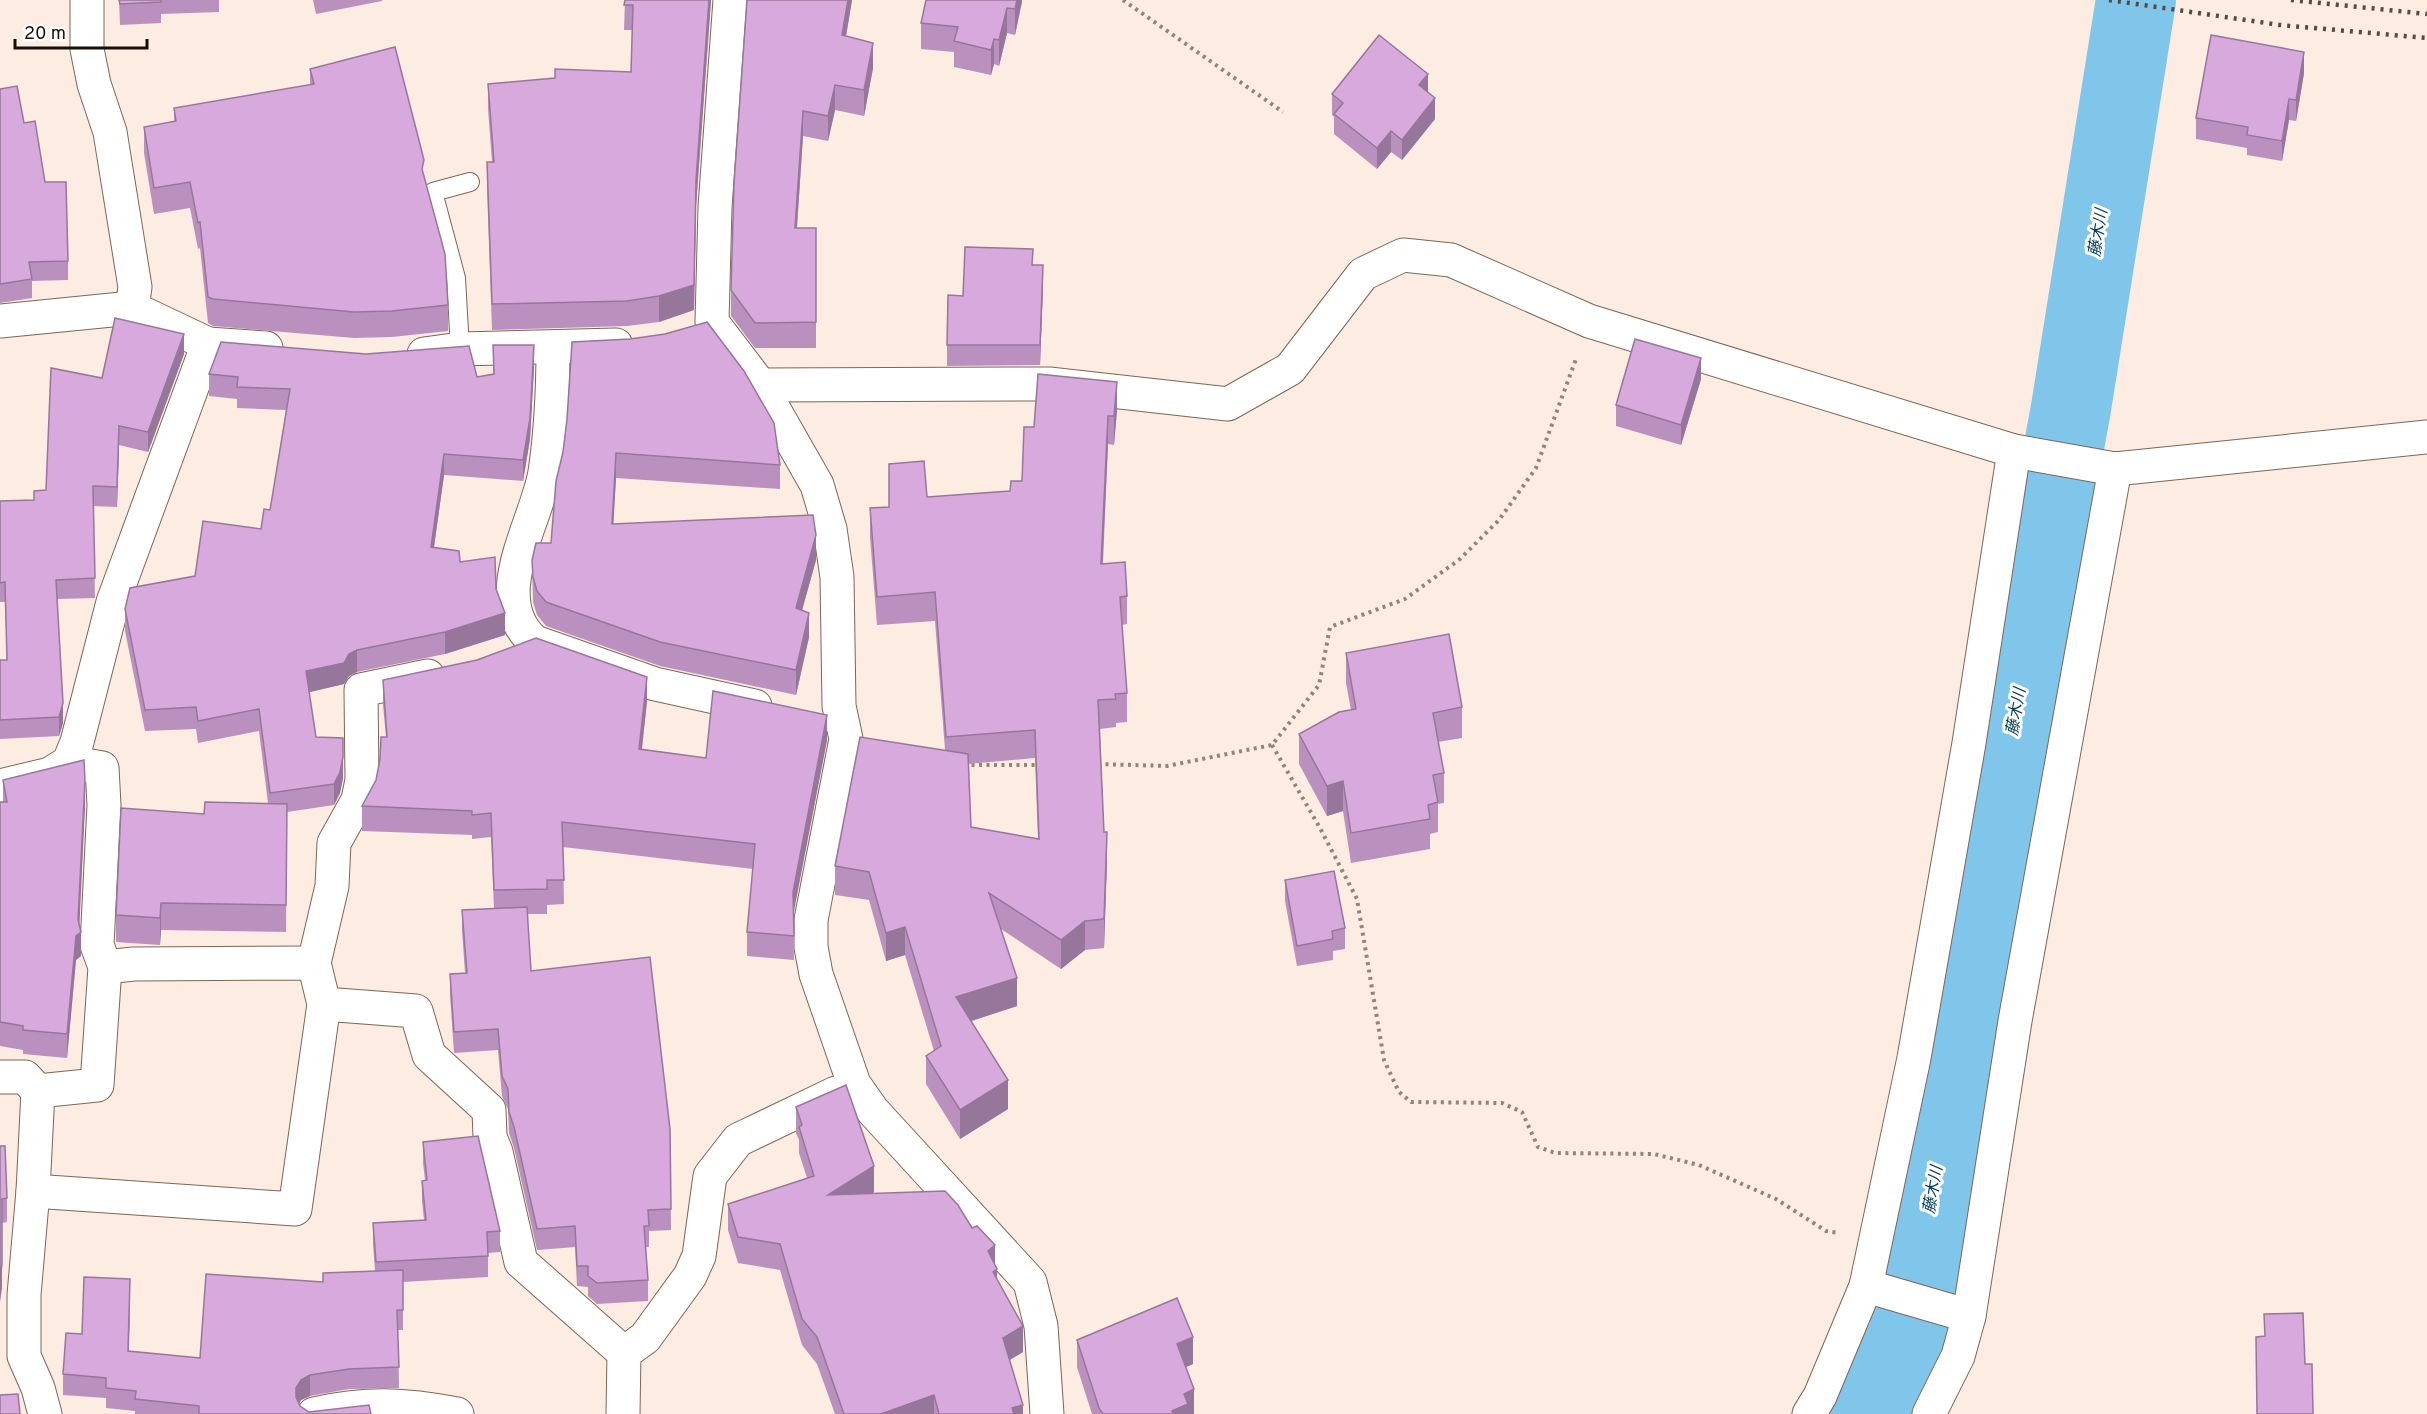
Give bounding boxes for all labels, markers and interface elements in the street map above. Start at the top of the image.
scale bar [15,12,147,50]
text: 20 m [24,23,66,46]
water label: 藤木川 [2085,206,2113,258]
water label: 藤木川 [2003,685,2031,737]
water label: 藤木川 [1920,1163,1948,1215]

